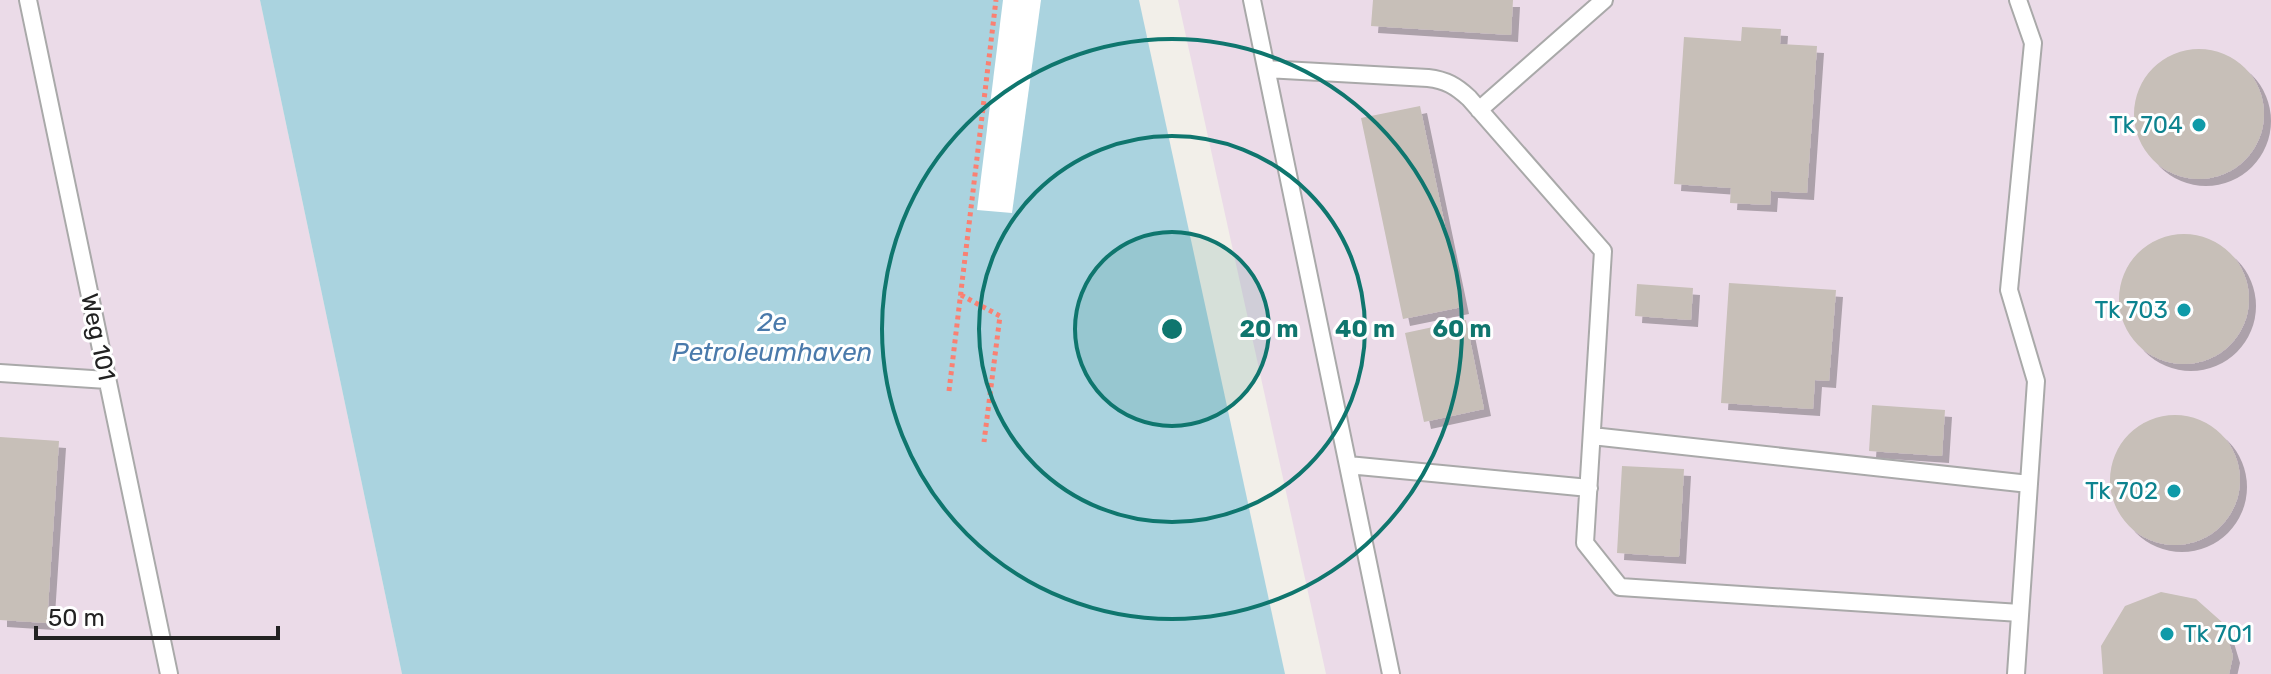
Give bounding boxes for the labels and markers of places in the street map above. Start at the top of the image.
place label: Tk 704 [2109,111,2183,139]
marker: Tk 704 [2190,116,2208,134]
place label: Tk 703 [2095,296,2168,324]
marker: Tk 703 [2175,301,2193,319]
centre of rings [1158,315,1186,343]
place label: Tk 702 [2085,477,2158,505]
marker: Tk 702 [2165,482,2183,500]
place label: Tk 701 [2183,620,2252,648]
marker: Tk 701 [2158,625,2176,643]

